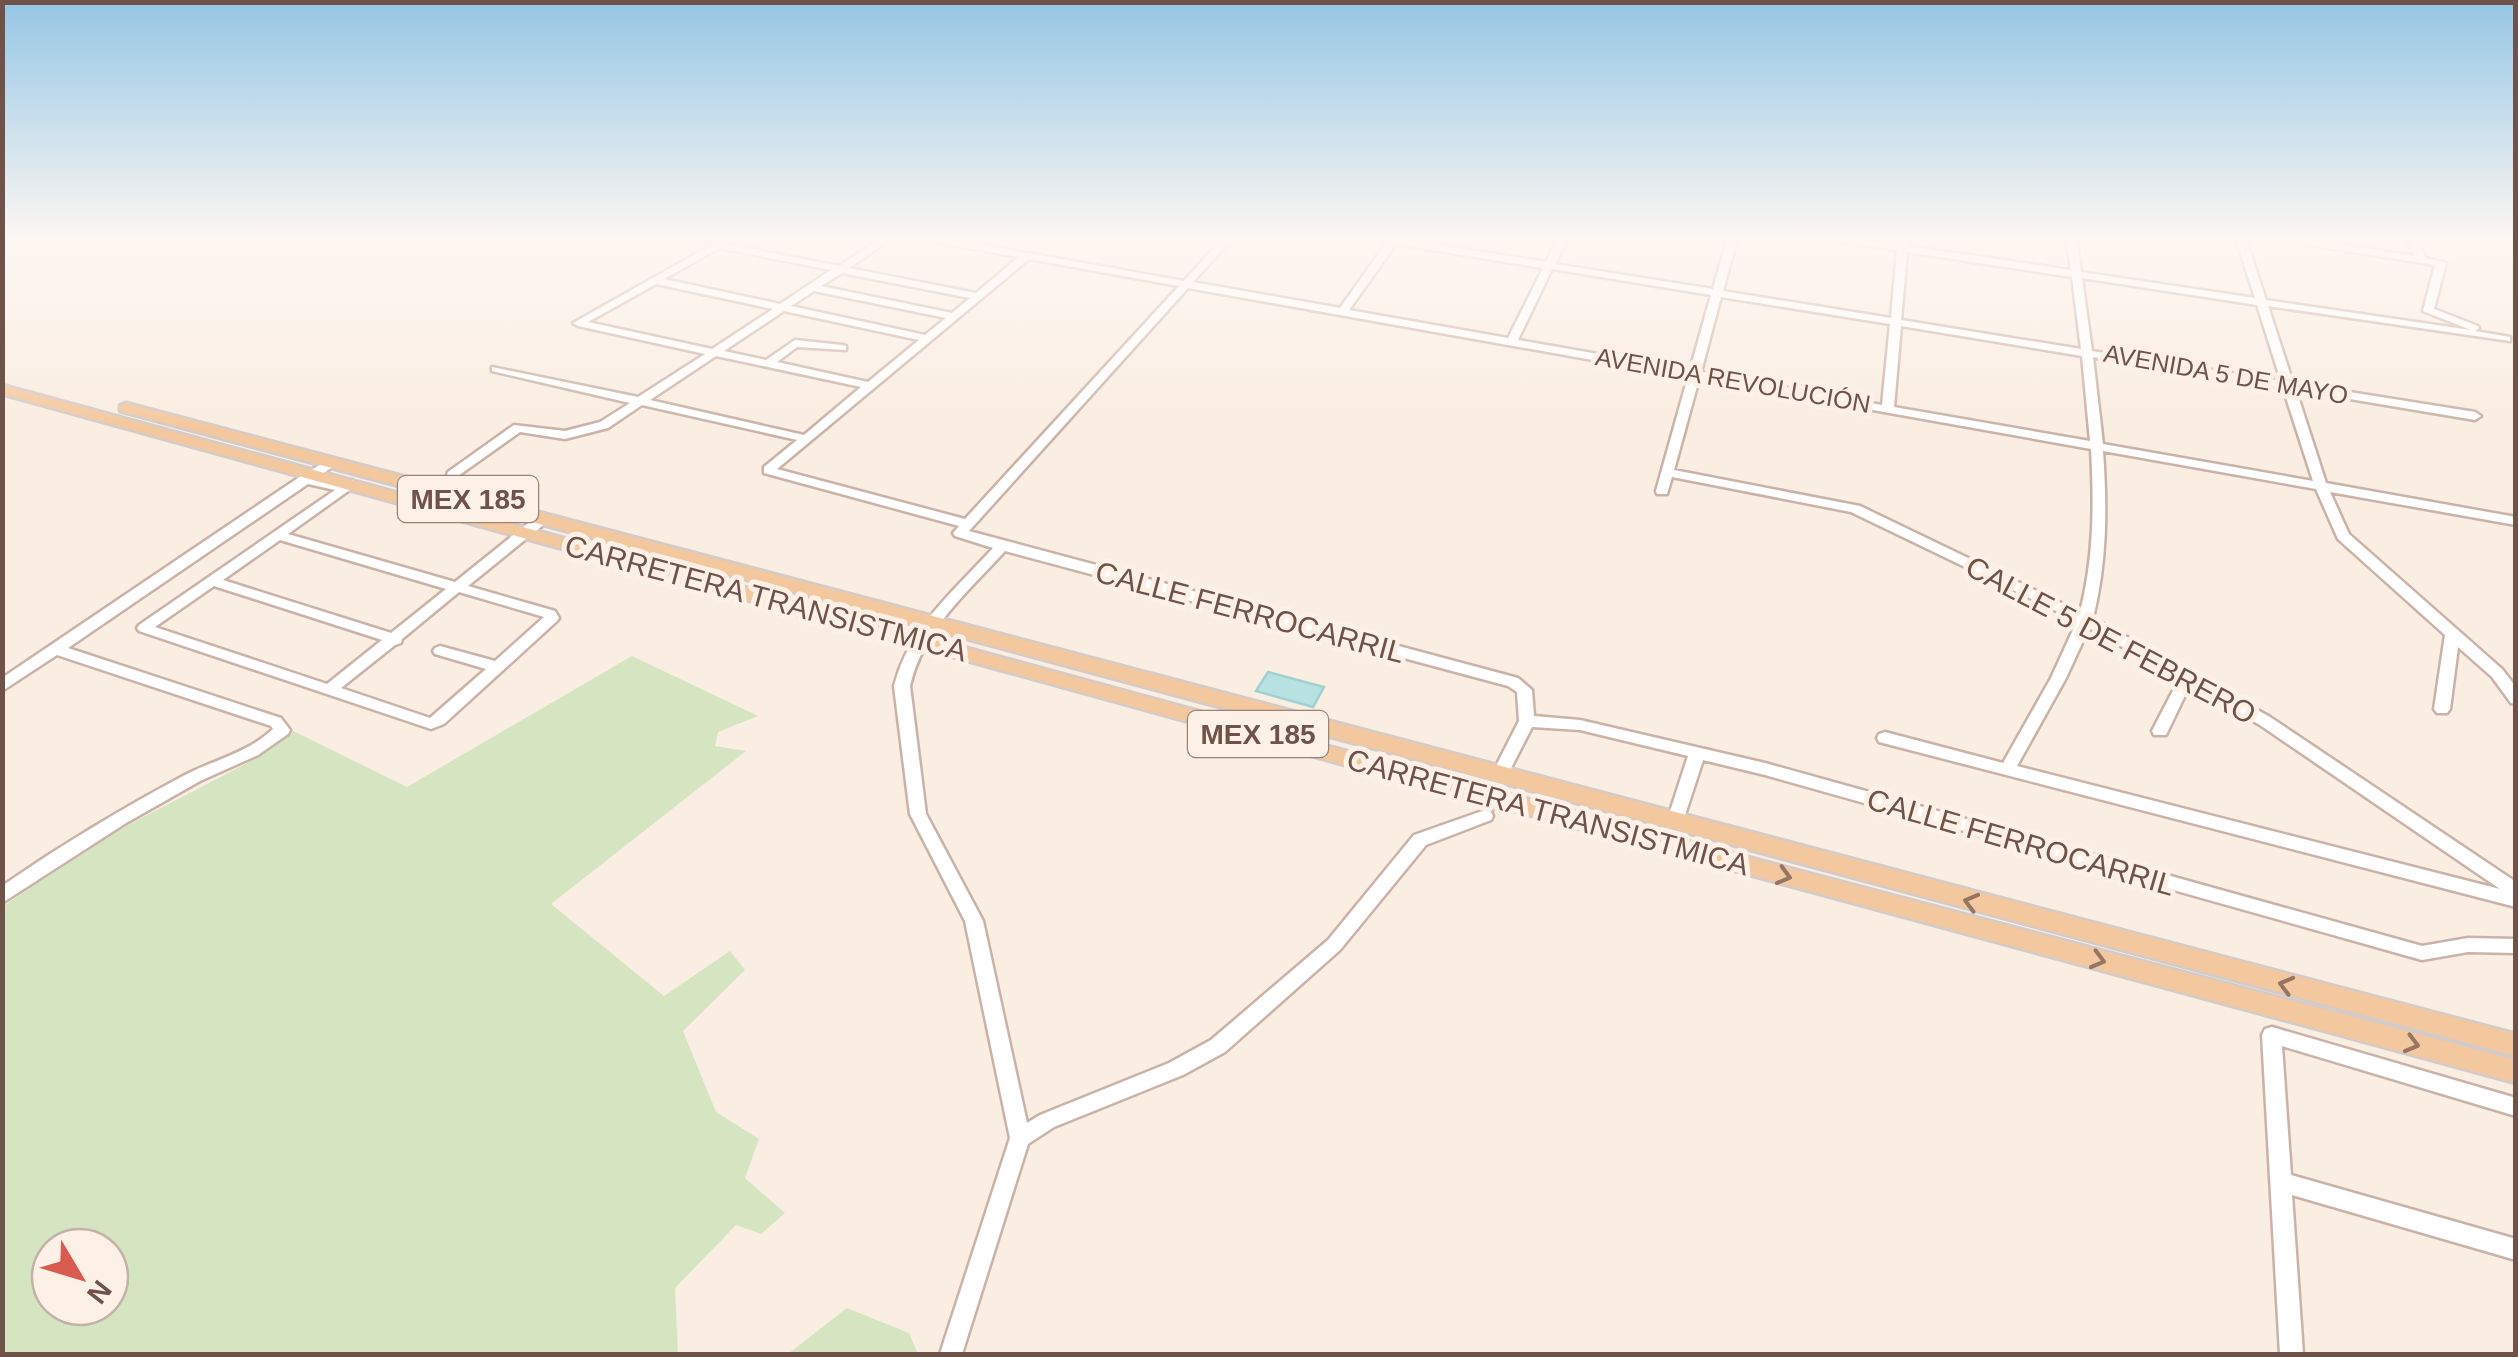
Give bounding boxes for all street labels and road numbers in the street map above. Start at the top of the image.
street label: AVENIDA 5 DE MAYO [2102,339,2350,409]
street label: AVENIDA REVOLUCIÓN [1593,342,1873,418]
road number: MEX 185 [398,476,538,522]
street label: CARRETERA TRANSISTMICA [562,528,970,668]
street label: CALLE 5 DE FEBRERO [1960,550,2262,730]
street label: CALLE FERROCARRIL [1092,555,1408,669]
road number: MEX 185 [1188,711,1328,757]
street label: CARRETERA TRANSISTMICA [1344,742,1752,882]
street label: CALLE FERROCARRIL [1863,782,2179,902]

